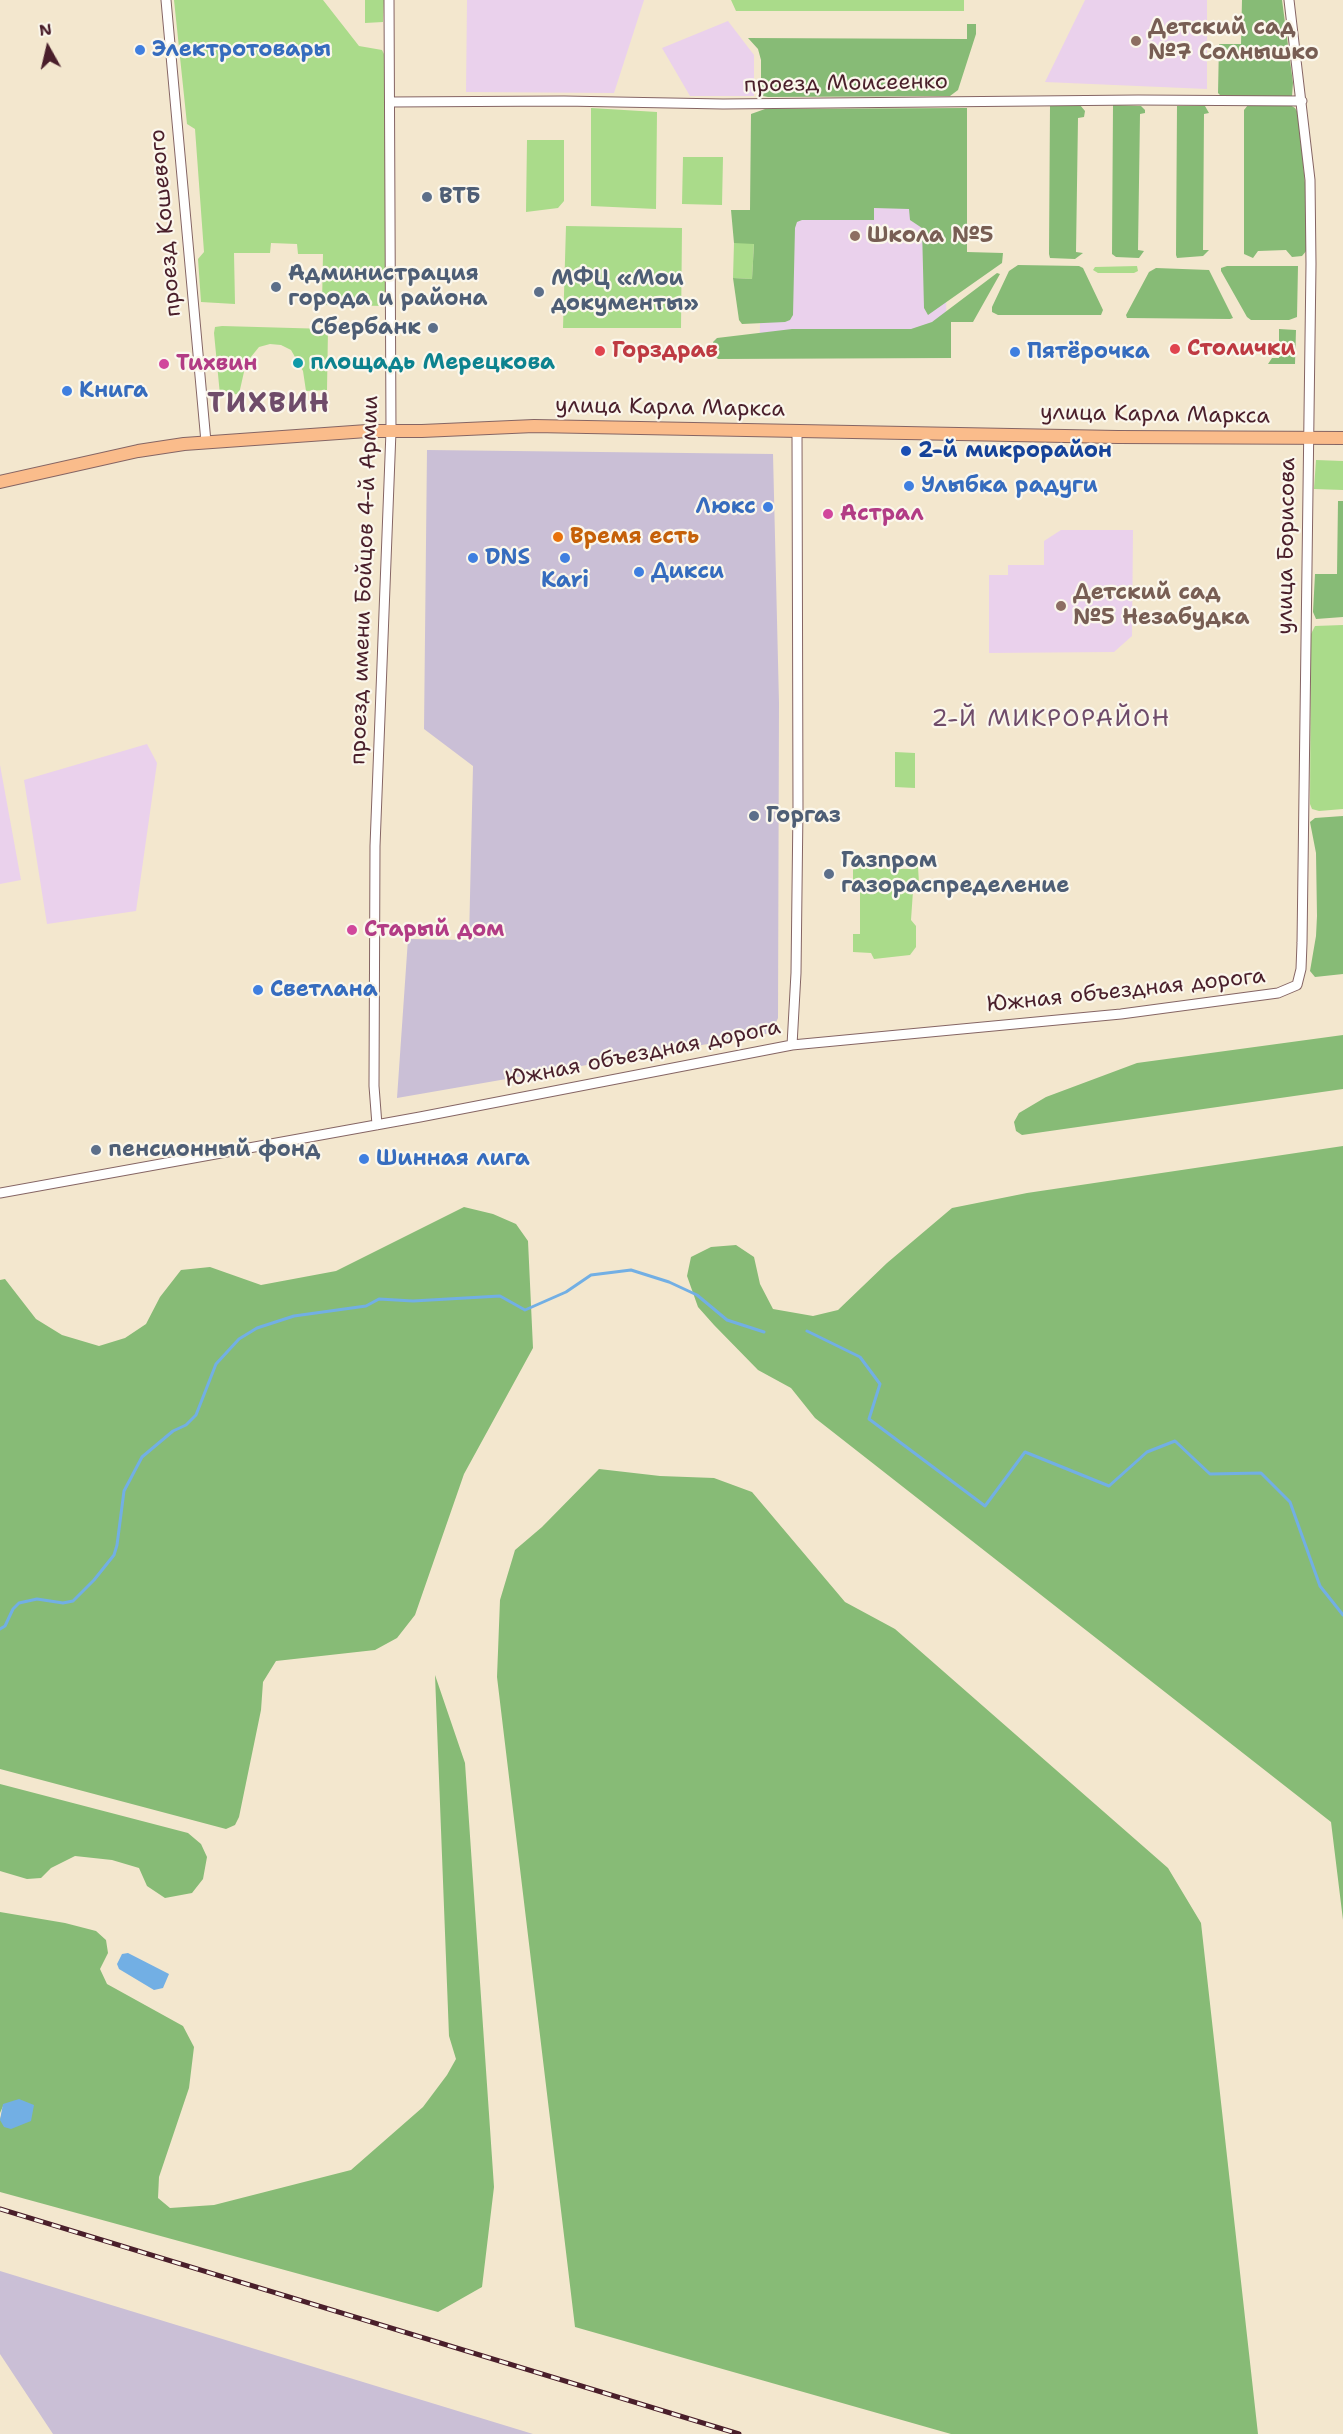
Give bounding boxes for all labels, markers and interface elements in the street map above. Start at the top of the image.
place label: Детский сад №7 Солнышко [1148,15,1319,66]
north arrow [18,18,78,78]
text: N [38,18,53,41]
marker: Детский сад №7 Солнышко [1129,34,1143,48]
place label: Электротовары [152,37,331,63]
marker: Электротовары [133,43,147,57]
street label: проезд Моисеенко [744,69,948,99]
street label: проезд Кошевого [145,128,187,318]
place label: ВТБ [439,184,481,210]
marker: ВТБ [420,190,434,204]
place label: Школа №5 [867,223,993,249]
marker: Школа №5 [848,229,862,243]
place label: Администрация города и района [288,261,488,312]
place label: МФЦ «Мои документы» [551,266,699,318]
marker: Администрация города и района [269,280,283,294]
marker: МФЦ «Мои документы» [532,285,546,299]
place label: Сбербанк [311,315,421,341]
marker: Сбербанк [426,321,440,335]
place label: Столички [1187,336,1296,362]
place label: Горздрав [612,338,718,364]
place label: Пятёрочка [1027,339,1150,365]
marker: Столички [1168,342,1182,356]
marker: Горздрав [593,344,607,358]
marker: Пятёрочка [1008,345,1022,359]
place label: площадь Мерецкова [310,350,555,376]
place label: Тихвин [176,351,257,377]
marker: площадь Мерецкова [291,356,305,370]
marker: Тихвин [157,357,171,371]
place label: Книга [79,378,148,404]
marker: Книга [60,384,74,398]
district label: ТИХВИН [207,388,331,422]
street label: улица Карла Маркса [555,393,785,423]
street label: проезд имени Бойцов 4-й Армии [345,395,385,765]
street label: улица Карла Маркса [1040,400,1270,430]
place label: 2-й микрорайон [918,438,1112,464]
marker: 2-й микрорайон [899,444,913,458]
street label: улица Борисова [1272,457,1302,635]
place label: Улыбка радуги [921,473,1098,499]
marker: Улыбка радуги [902,479,916,493]
place label: Люкс [696,494,756,520]
marker: Люкс [761,500,775,514]
place label: Астрал [840,501,924,527]
marker: Астрал [821,507,835,521]
place label: Время есть [570,524,699,550]
marker: Время есть [551,530,565,544]
place label: DNS [485,545,530,571]
marker: DNS [466,551,480,565]
marker: Kari [558,551,572,565]
place label: Дикси [651,559,724,585]
marker: Дикси [632,565,646,579]
place label: Kari [541,568,589,594]
place label: Детский сад №5 Незабудка [1073,580,1250,632]
marker: Детский сад №5 Незабудка [1054,599,1068,613]
district label: 2-Й МИКРОРАЙОН [931,706,1171,734]
place label: Горгаз [766,803,841,829]
marker: Горгаз [747,809,761,823]
place label: Газпром газораспределение [841,848,1069,900]
marker: Газпром газораспределение [822,867,836,881]
place label: Старый дом [364,917,504,943]
marker: Старый дом [345,923,359,937]
street label: Южная объездная дорога [985,963,1267,1019]
place label: Светлана [270,977,378,1003]
marker: Светлана [251,983,265,997]
street label: Южная объездная дорога [503,1014,783,1094]
place label: пенсионный фонд [108,1137,320,1163]
marker: пенсионный фонд [89,1143,103,1157]
place label: Шинная лига [376,1146,530,1172]
marker: Шинная лига [357,1152,371,1166]

